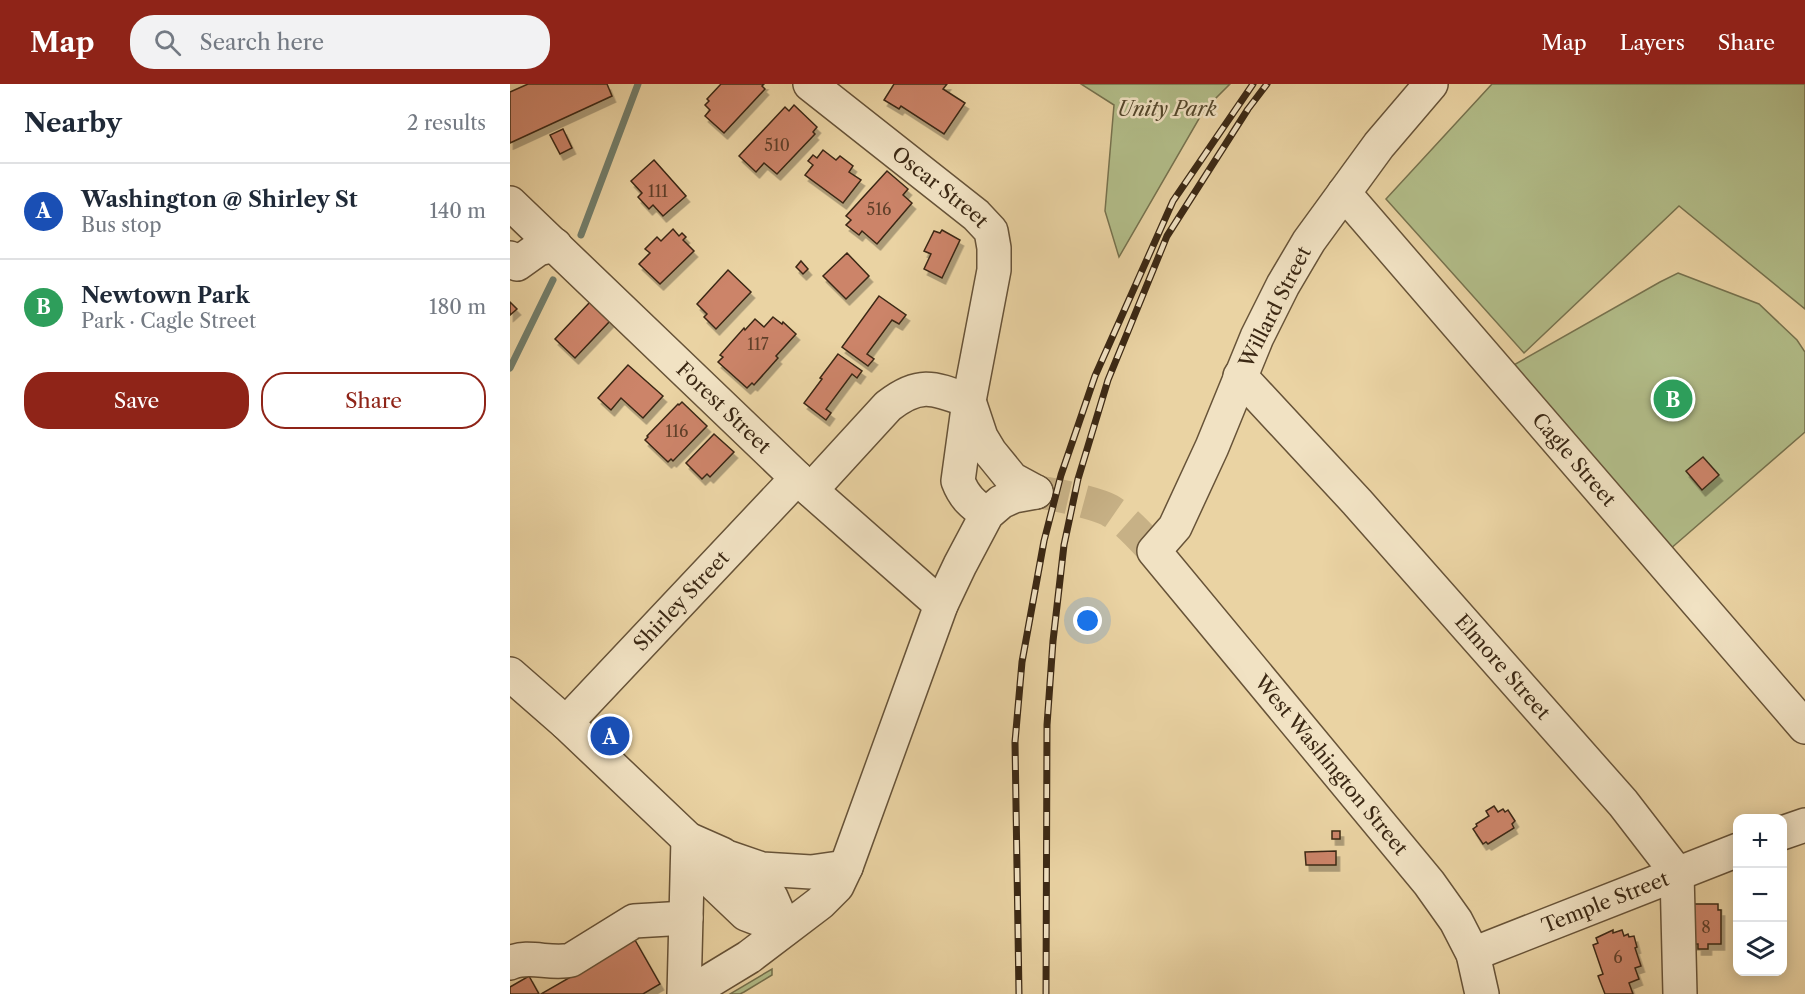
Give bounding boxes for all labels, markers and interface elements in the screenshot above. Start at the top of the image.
search box [130,15,550,69]
text: Map [30,25,94,59]
icon: search [151,26,184,59]
text: Search here [199,29,324,56]
text: Map [1542,30,1587,55]
text: Layers [1620,30,1685,55]
text: Share [1718,30,1775,55]
park label: Unity Park [1117,97,1217,121]
text: Nearby [24,107,122,139]
text: 2 results [407,111,486,135]
house number: 510 [764,135,790,155]
street label: Oscar Street [887,141,994,233]
house number: 111 [648,181,668,201]
text: Washington @ Shirley St [81,186,358,213]
text: A [36,199,51,223]
text: 140 m [429,199,486,223]
house number: 516 [867,199,891,219]
text: Bus stop [81,213,162,237]
street label: Willard Street [1234,242,1316,372]
text: Newtown Park [81,282,250,309]
text: B [36,295,51,319]
text: 180 m [429,295,486,319]
text: Park · Cagle Street [81,309,256,333]
house number: 117 [747,334,769,354]
street label: Forest Street [672,357,776,458]
button: Save [24,372,249,429]
button: Share [261,372,486,429]
pin: B [1654,376,1692,422]
street label: Cagle Street [1527,408,1621,511]
house number: 116 [666,421,688,441]
street label: Shirley Street [628,546,734,656]
your location [1073,606,1102,635]
street label: Elmore Street [1450,609,1555,724]
street label: West Washington Street [1249,669,1413,860]
pin: A [590,714,630,758]
map controls [1733,814,1787,976]
button: + [1733,814,1787,868]
street label: Temple Street [1538,866,1672,938]
button: − [1733,868,1787,922]
house number: 8 [1701,917,1711,937]
button: layers [1733,922,1787,976]
house number: 6 [1613,947,1623,967]

